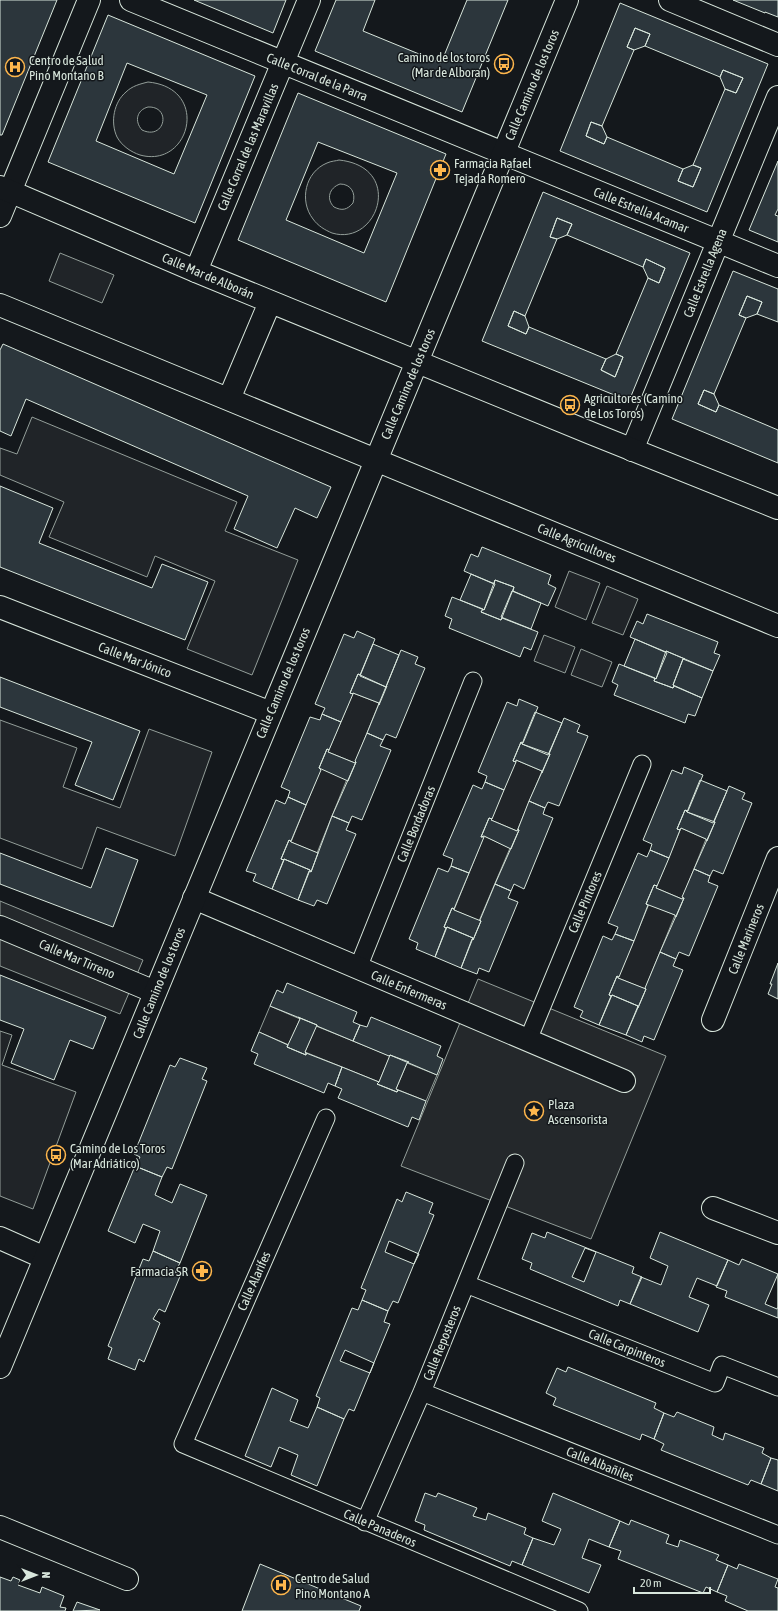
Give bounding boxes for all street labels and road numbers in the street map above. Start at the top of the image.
street label: Calle Camino de los toros [502,27,562,143]
street label: Calle Corral de la Parra [264,50,370,104]
street label: Calle Corral de las Maravillas [214,81,282,213]
street label: Calle Estrella Acamar [591,184,691,236]
street label: Calle Estrella Agena [680,226,730,320]
street label: Calle Mar de Alborán [160,250,256,302]
street label: Calle Camino de los toros [378,326,438,442]
street label: Calle Agricultores [535,520,619,566]
street label: Calle Camino de los toros [253,625,313,741]
street label: Calle Mar Jónico [96,639,174,681]
street label: Calle Bordadoras [394,783,438,864]
street label: Calle Pintores [565,868,605,935]
street label: Calle Marineros [725,901,767,976]
street label: Calle Camino de los toros [130,925,188,1041]
street label: Calle Mar Tirreno [37,936,117,982]
street label: Calle Enfermeras [369,967,450,1013]
street label: Calle Alarifes [234,1249,274,1313]
street label: Calle Reposteros [420,1303,464,1383]
street label: Calle Carpinteros [586,1326,668,1370]
street label: Calle Albañiles [564,1444,636,1484]
street label: Calle Panaderos [341,1506,419,1550]

